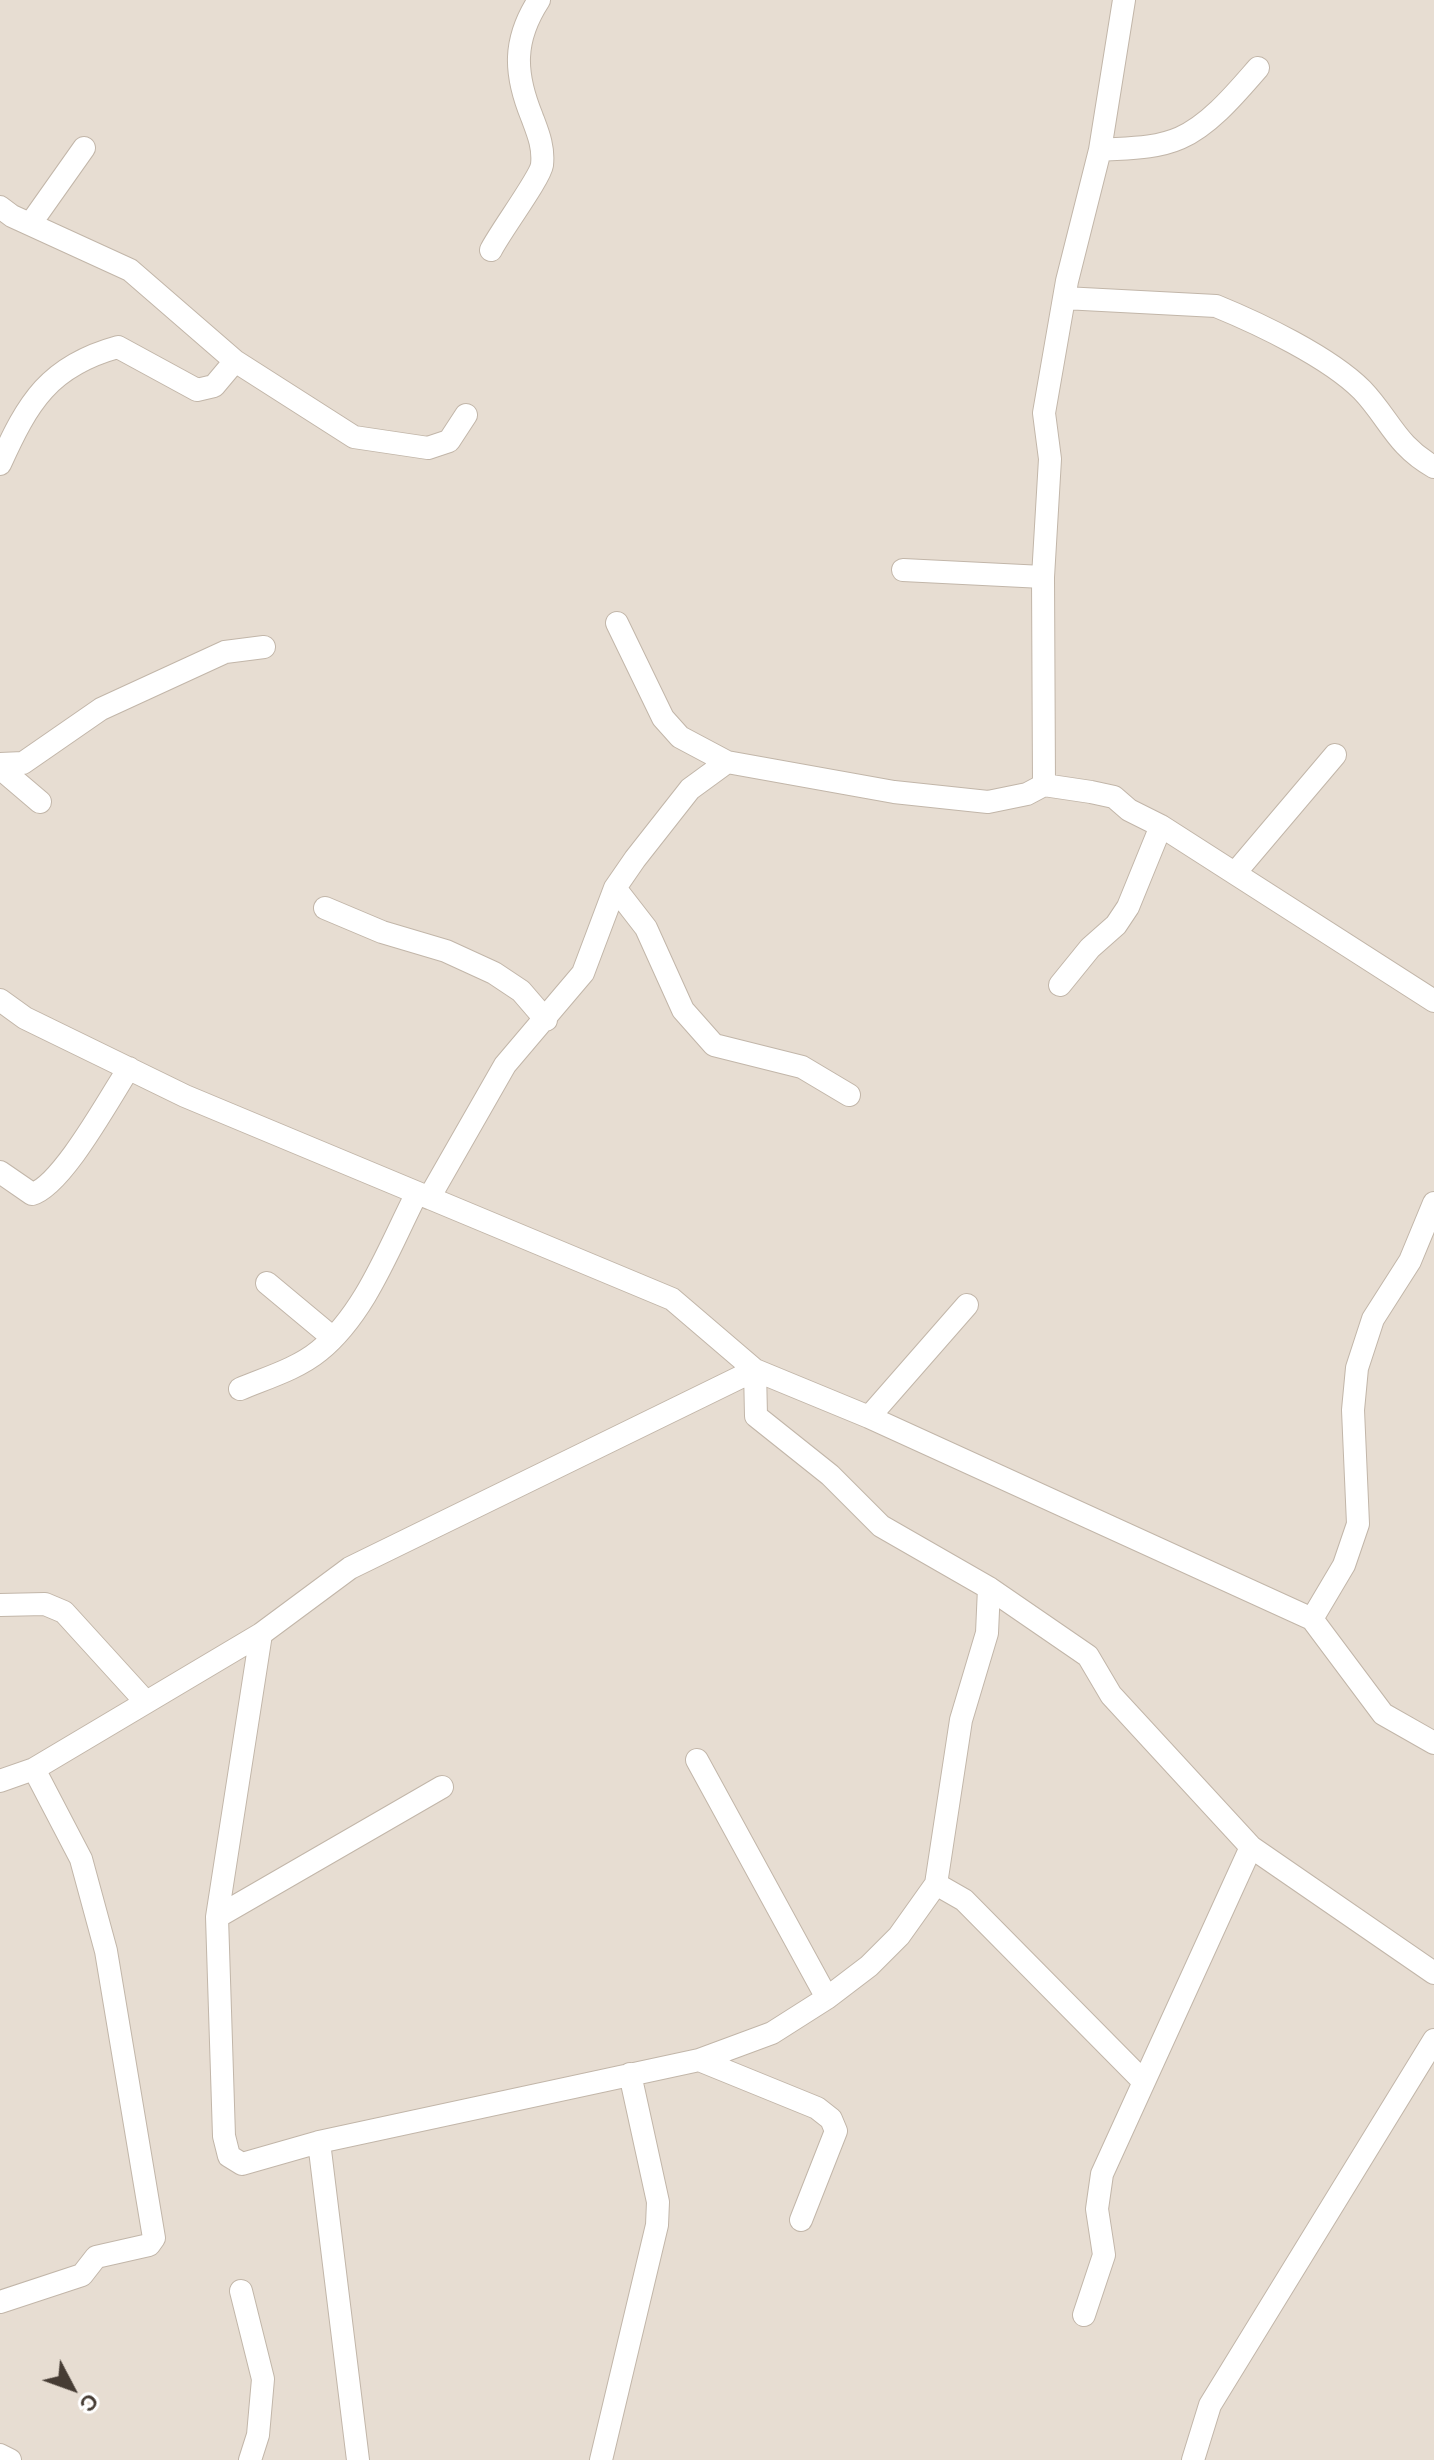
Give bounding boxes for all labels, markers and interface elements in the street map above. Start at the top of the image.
north arrow [32,2348,112,2428]
text: С [75,2389,105,2418]

